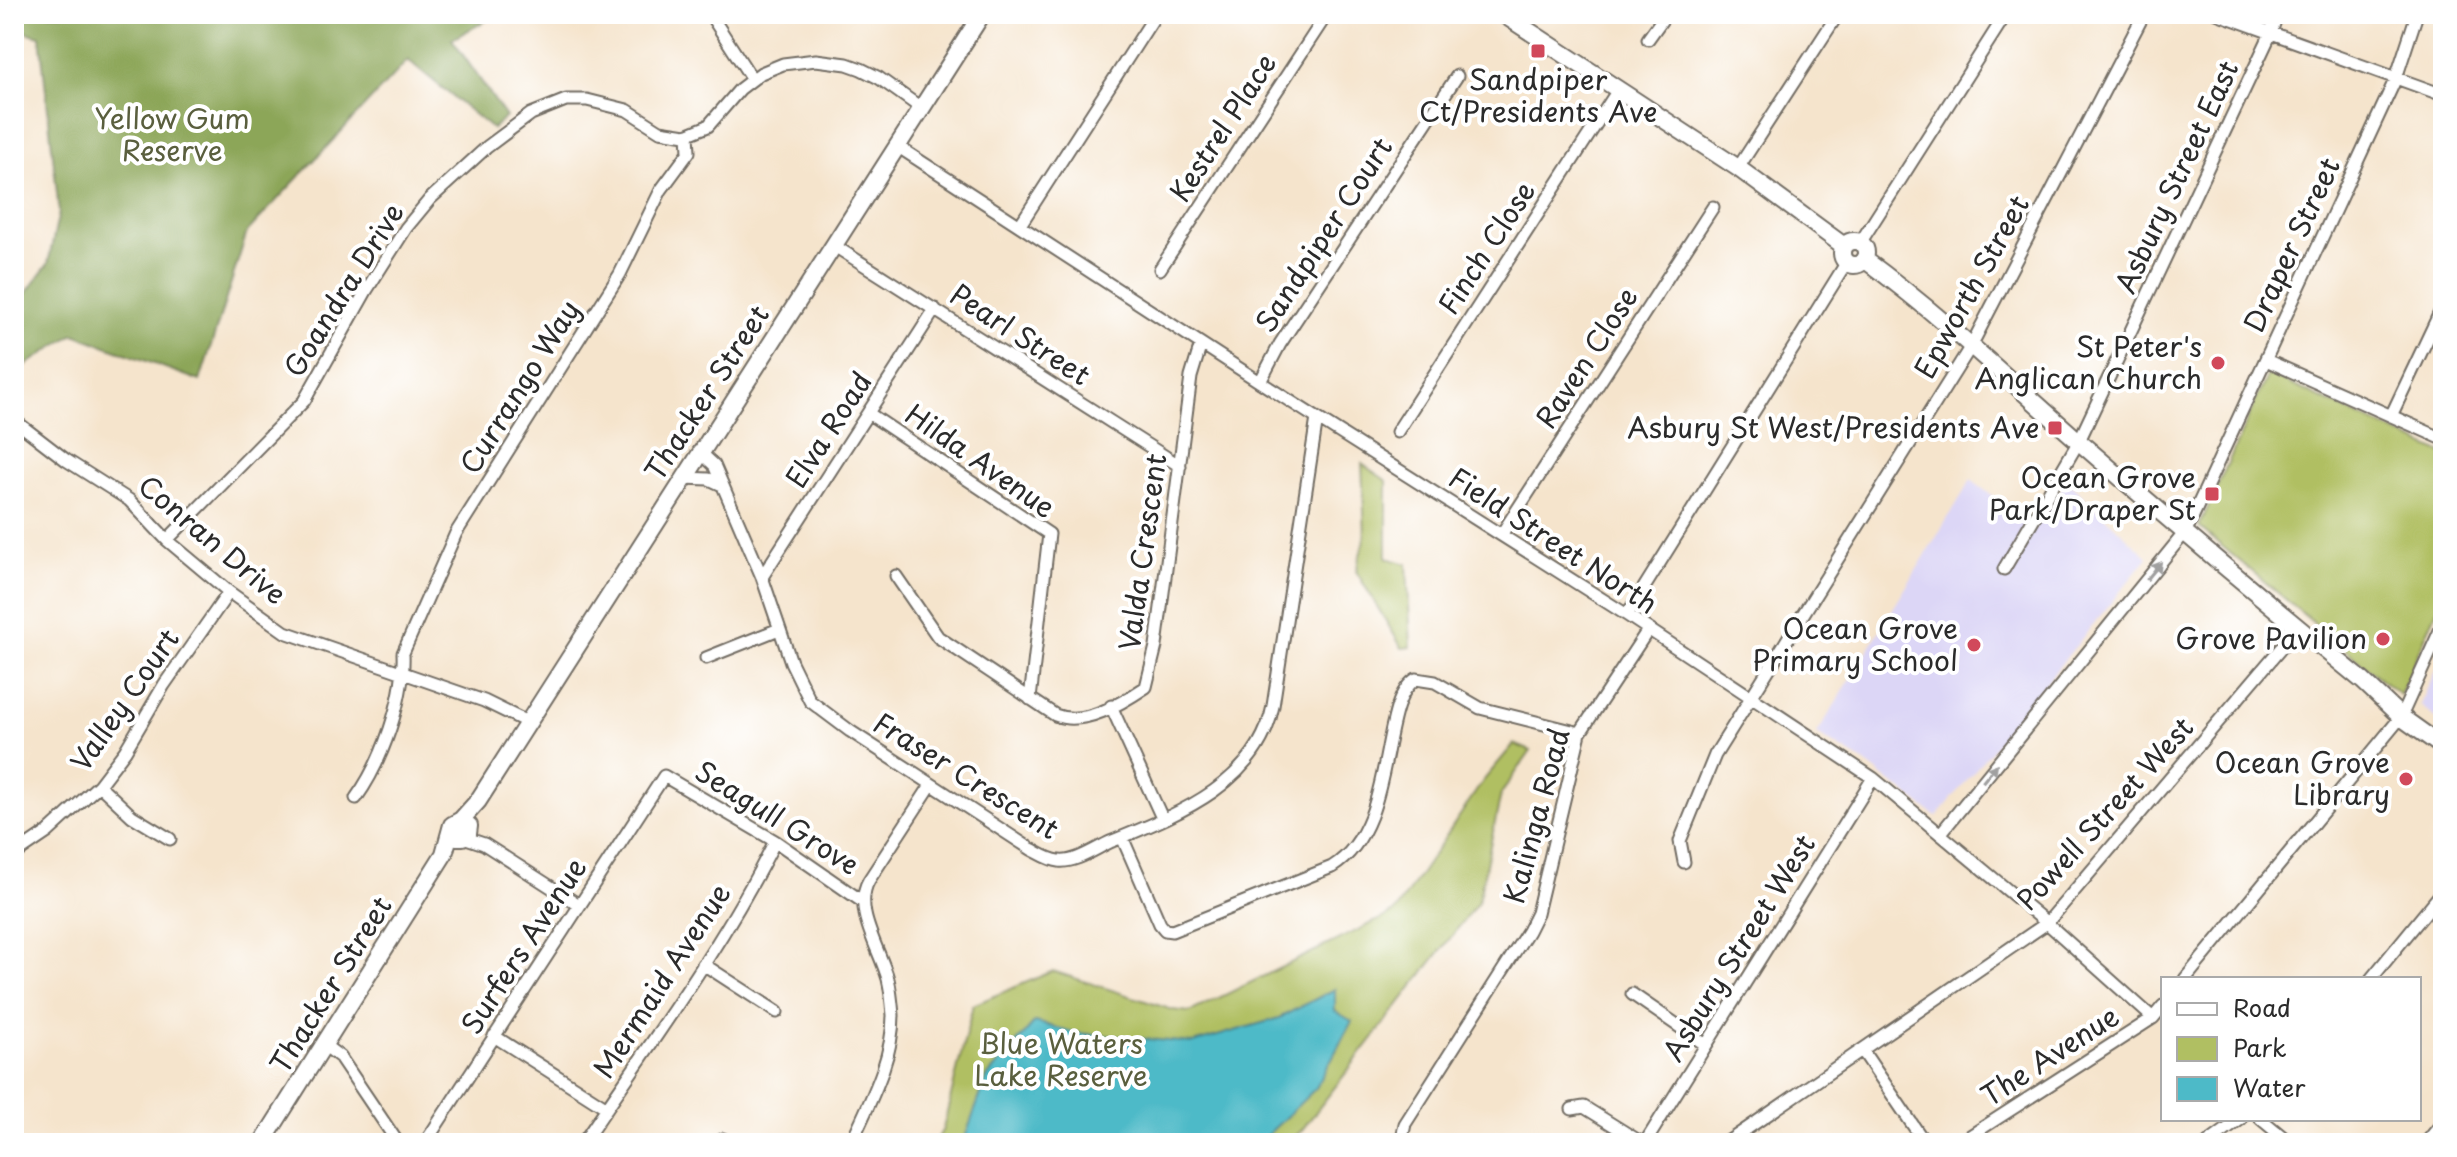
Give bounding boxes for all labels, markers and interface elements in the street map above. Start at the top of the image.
marker: Sandpiper Ct/Presidents Ave [1529,42,1547,60]
street label: Kestrel Place [1157,44,1286,210]
street label: Asbury Street East [2103,53,2249,300]
place label: Sandpiper Ct/Presidents Ave [1419,57,1657,132]
park label: Yellow Gum Reserve [94,96,250,171]
street label: Sandpiper Court [1243,128,1402,340]
street label: Draper Street [2231,150,2350,339]
street label: Finch Close [1426,172,1545,322]
street label: Epworth Street [1902,187,2039,386]
street label: Goandra Drive [272,194,414,385]
street label: Pearl Street [942,272,1099,395]
street label: Raven Close [1524,278,1648,436]
street label: Currango Way [448,291,589,482]
street label: Thacker Street [633,296,779,488]
place label: St Peter's Anglican Church [1974,324,2202,399]
marker: St Peter's Anglican Church [2209,354,2227,372]
street label: Elva Road [774,363,881,496]
street label: Hilda Avenue [897,392,1065,527]
place label: Asbury St West/Presidents Ave [1627,405,2039,448]
marker: Asbury St West/Presidents Ave [2046,419,2064,437]
street label: Valda Crescent [1106,451,1177,653]
place label: Ocean Grove Park/Draper St [1989,455,2196,530]
street label: Field Street North [1441,456,1667,624]
street label: Conran Drive [129,464,297,614]
marker: Ocean Grove Park/Draper St [2203,485,2221,503]
one-way arrow [2146,561,2162,581]
place label: Ocean Grove Primary School [1752,606,1958,681]
place label: Grove Pavilion [2175,616,2367,659]
street label: Valley Court [59,619,189,779]
marker: Grove Pavilion [2374,630,2392,648]
marker: Ocean Grove Primary School [1965,636,1983,654]
street label: Fraser Crescent [866,700,1068,849]
street label: Powell Street West [2005,707,2203,919]
street label: Kalinga Road [1491,723,1580,908]
place label: Ocean Grove Library [2215,740,2390,815]
street label: Seagull Grove [687,749,868,884]
one-way arrow [1982,763,1998,783]
marker: Ocean Grove Library [2397,770,2415,788]
street label: Asbury Street West [1651,826,1825,1069]
street label: Surfers Avenue [449,848,596,1042]
street label: Mermaid Avenue [581,874,740,1086]
street label: Thacker Street [258,887,401,1081]
legend [2161,977,2421,1121]
text: Road [2233,989,2291,1025]
street label: The Avenue [1972,994,2127,1116]
park label: Blue Waters Lake Reserve [974,1021,1148,1096]
text: Park [2233,1029,2287,1065]
text: Water [2233,1069,2306,1105]

